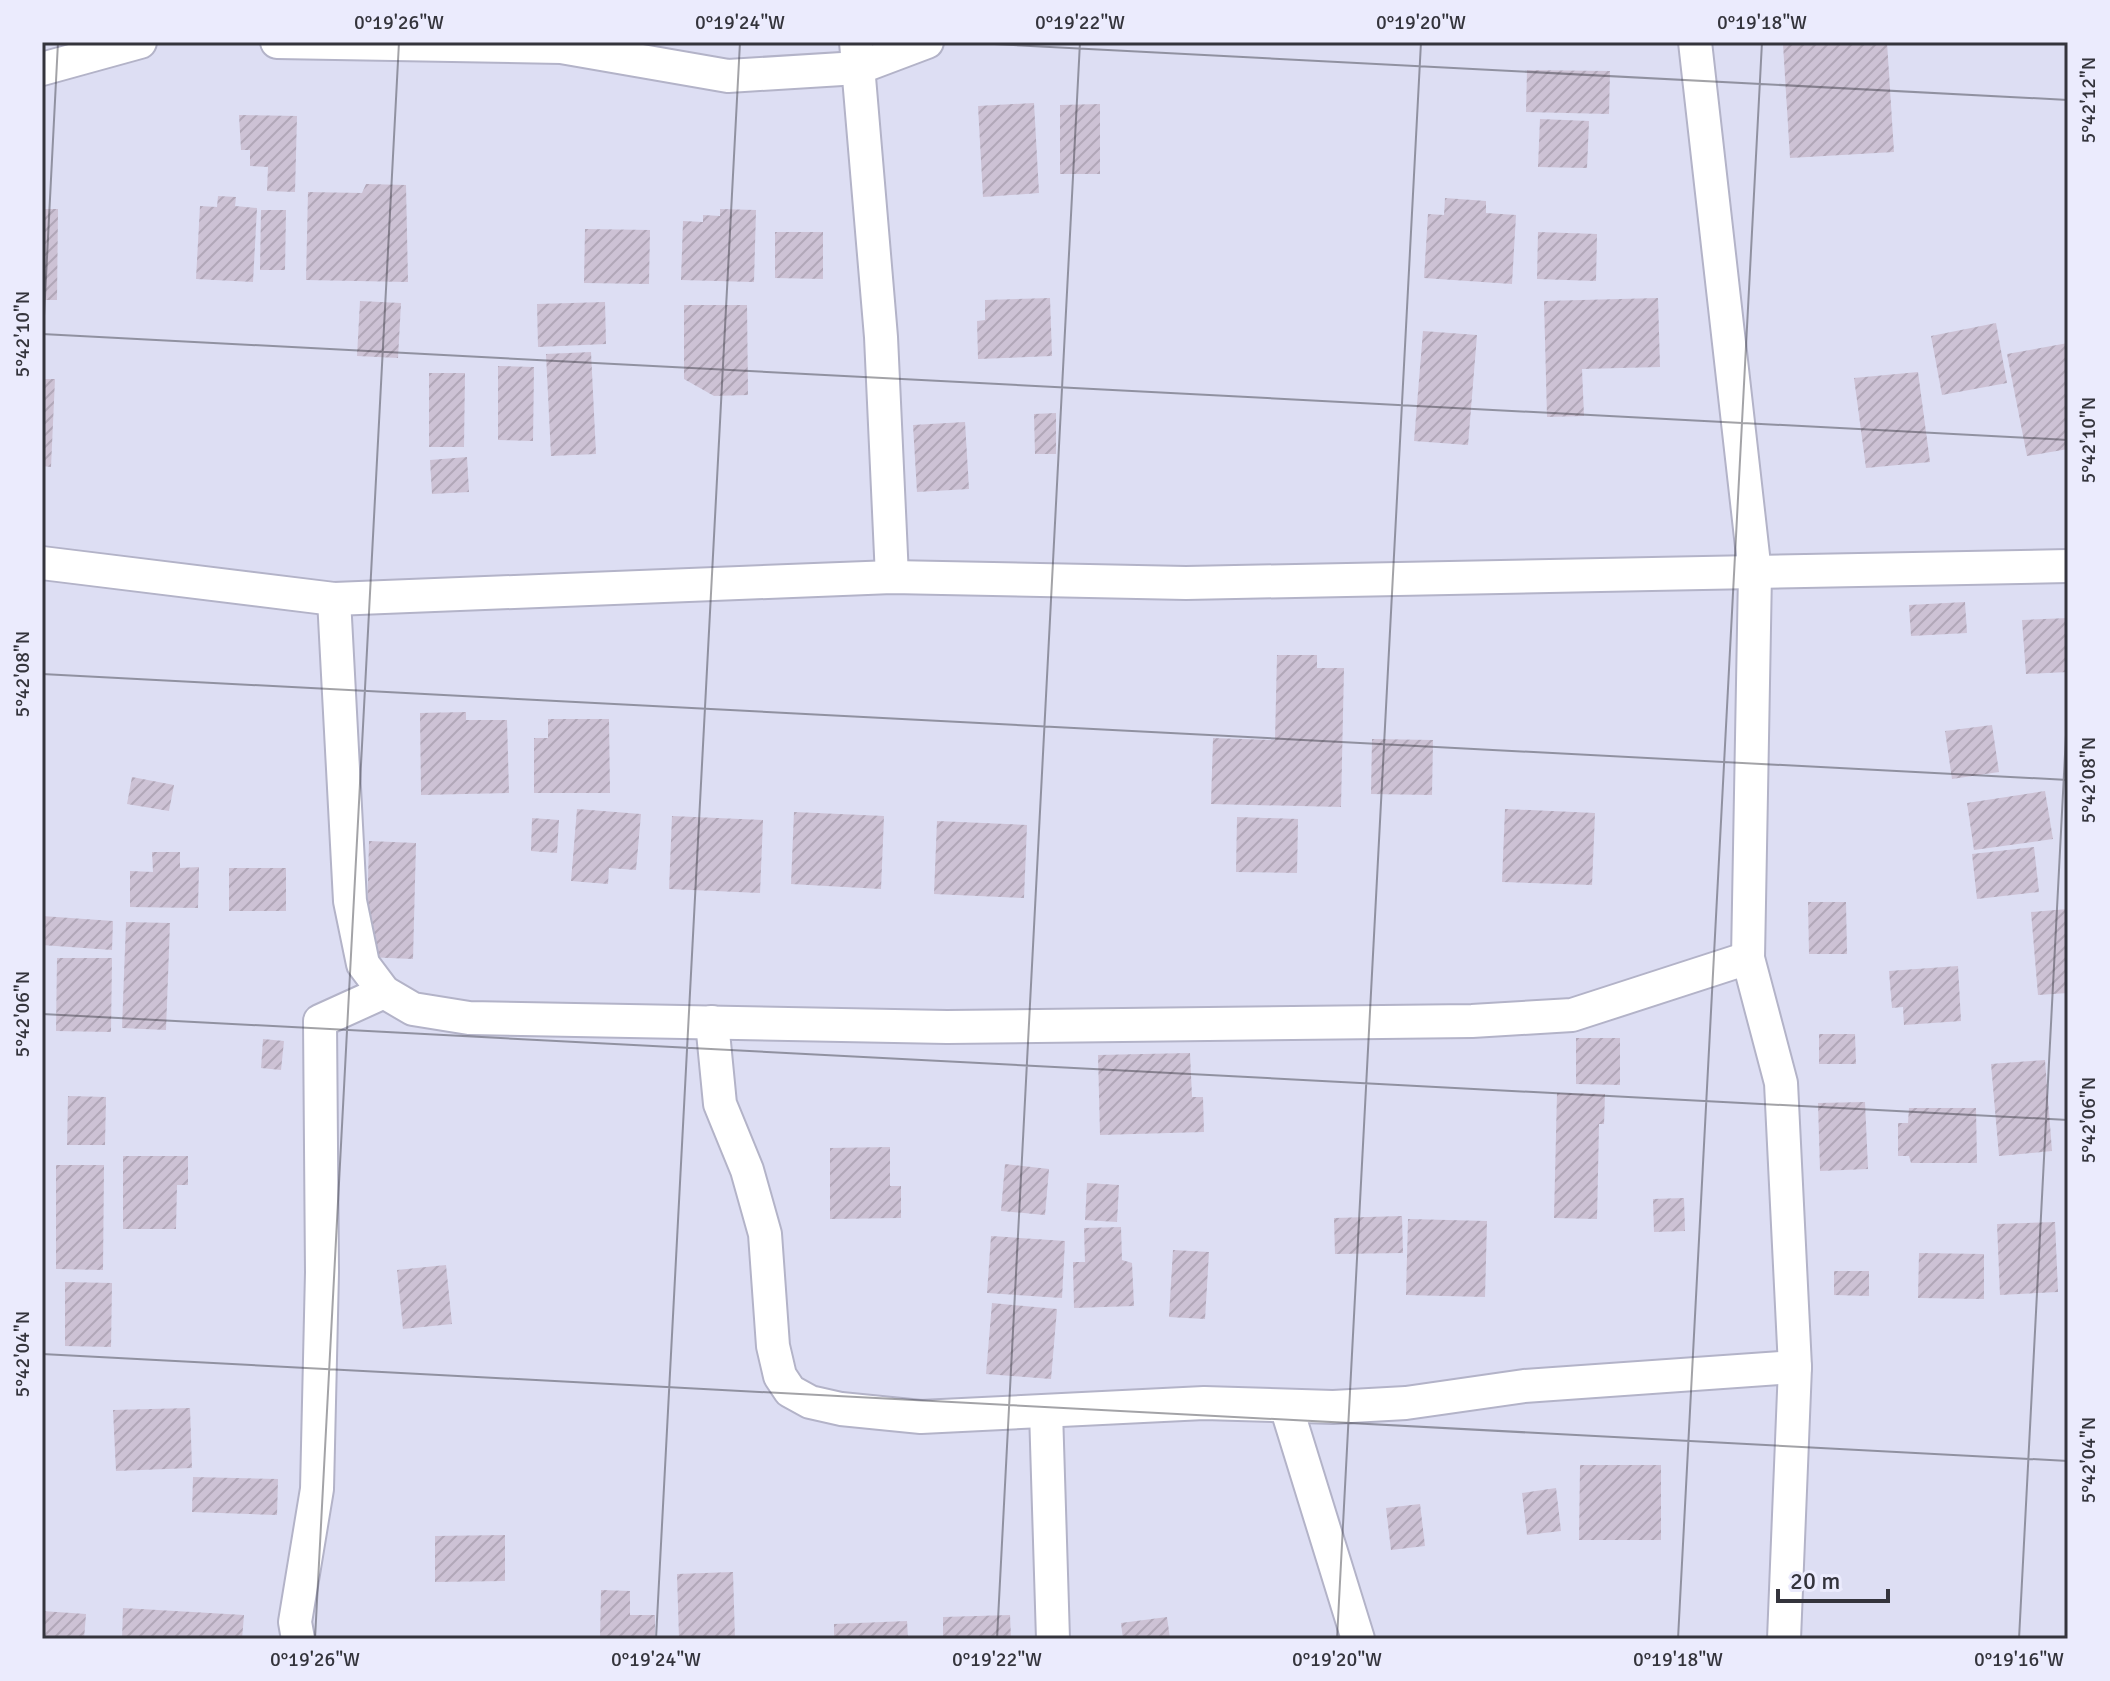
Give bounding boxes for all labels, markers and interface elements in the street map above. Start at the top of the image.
text: 0°19'26"W [354,10,444,35]
text: 0°19'24"W [695,10,785,35]
text: 0°19'22"W [1035,10,1125,35]
text: 0°19'20"W [1376,10,1466,35]
text: 0°19'18"W [1717,10,1807,35]
text: 5°42'12"N [2076,57,2101,143]
text: 5°42'10"N [10,291,35,377]
text: 5°42'10"N [2076,397,2101,483]
text: 5°42'08"N [10,631,35,717]
text: 5°42'08"N [2076,737,2101,823]
text: 5°42'06"N [10,971,35,1057]
text: 5°42'06"N [2076,1077,2101,1163]
text: 5°42'04"N [10,1311,35,1397]
text: 5°42'04"N [2076,1417,2101,1503]
scale bar [1778,1553,1888,1603]
text: 20 m [1790,1566,1840,1596]
text: 0°19'26"W [270,1647,360,1672]
text: 0°19'24"W [611,1647,701,1672]
text: 0°19'22"W [952,1647,1042,1672]
text: 0°19'20"W [1292,1647,1382,1672]
text: 0°19'18"W [1633,1647,1723,1672]
text: 0°19'16"W [1974,1647,2064,1672]

